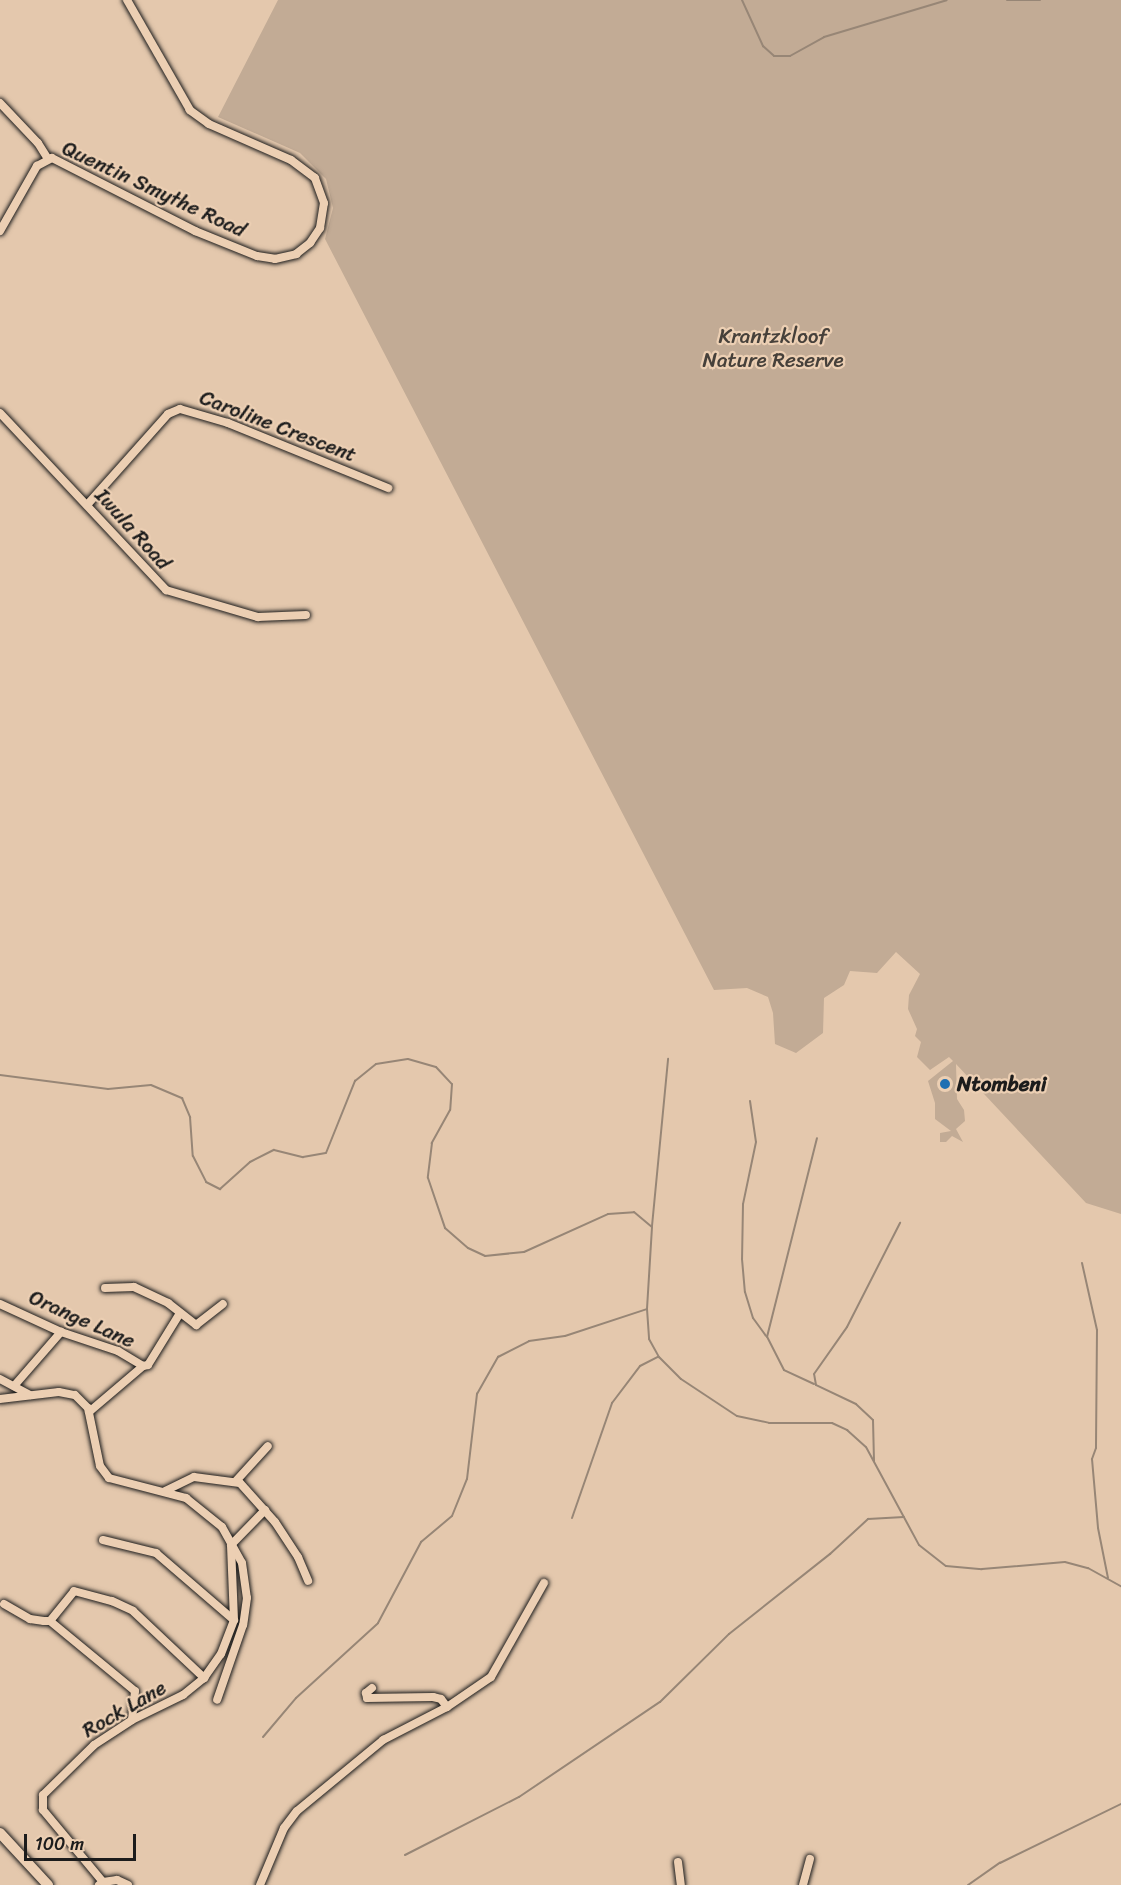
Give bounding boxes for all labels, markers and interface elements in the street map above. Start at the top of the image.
street label: Quentin Smythe Road [58,135,250,243]
park label: Krantzkloof Nature Reserve [702,323,844,373]
street label: Caroline Crescent [196,384,360,468]
street label: Iwula Road [90,483,176,575]
place label: Ntombeni [957,1071,1047,1097]
marker: Ntombeni [938,1077,952,1091]
street label: Orange Lane [25,1284,139,1354]
street label: Rock Lane [77,1675,171,1743]
scale bar [27,1822,140,1860]
text: 100 m [35,1828,84,1860]

